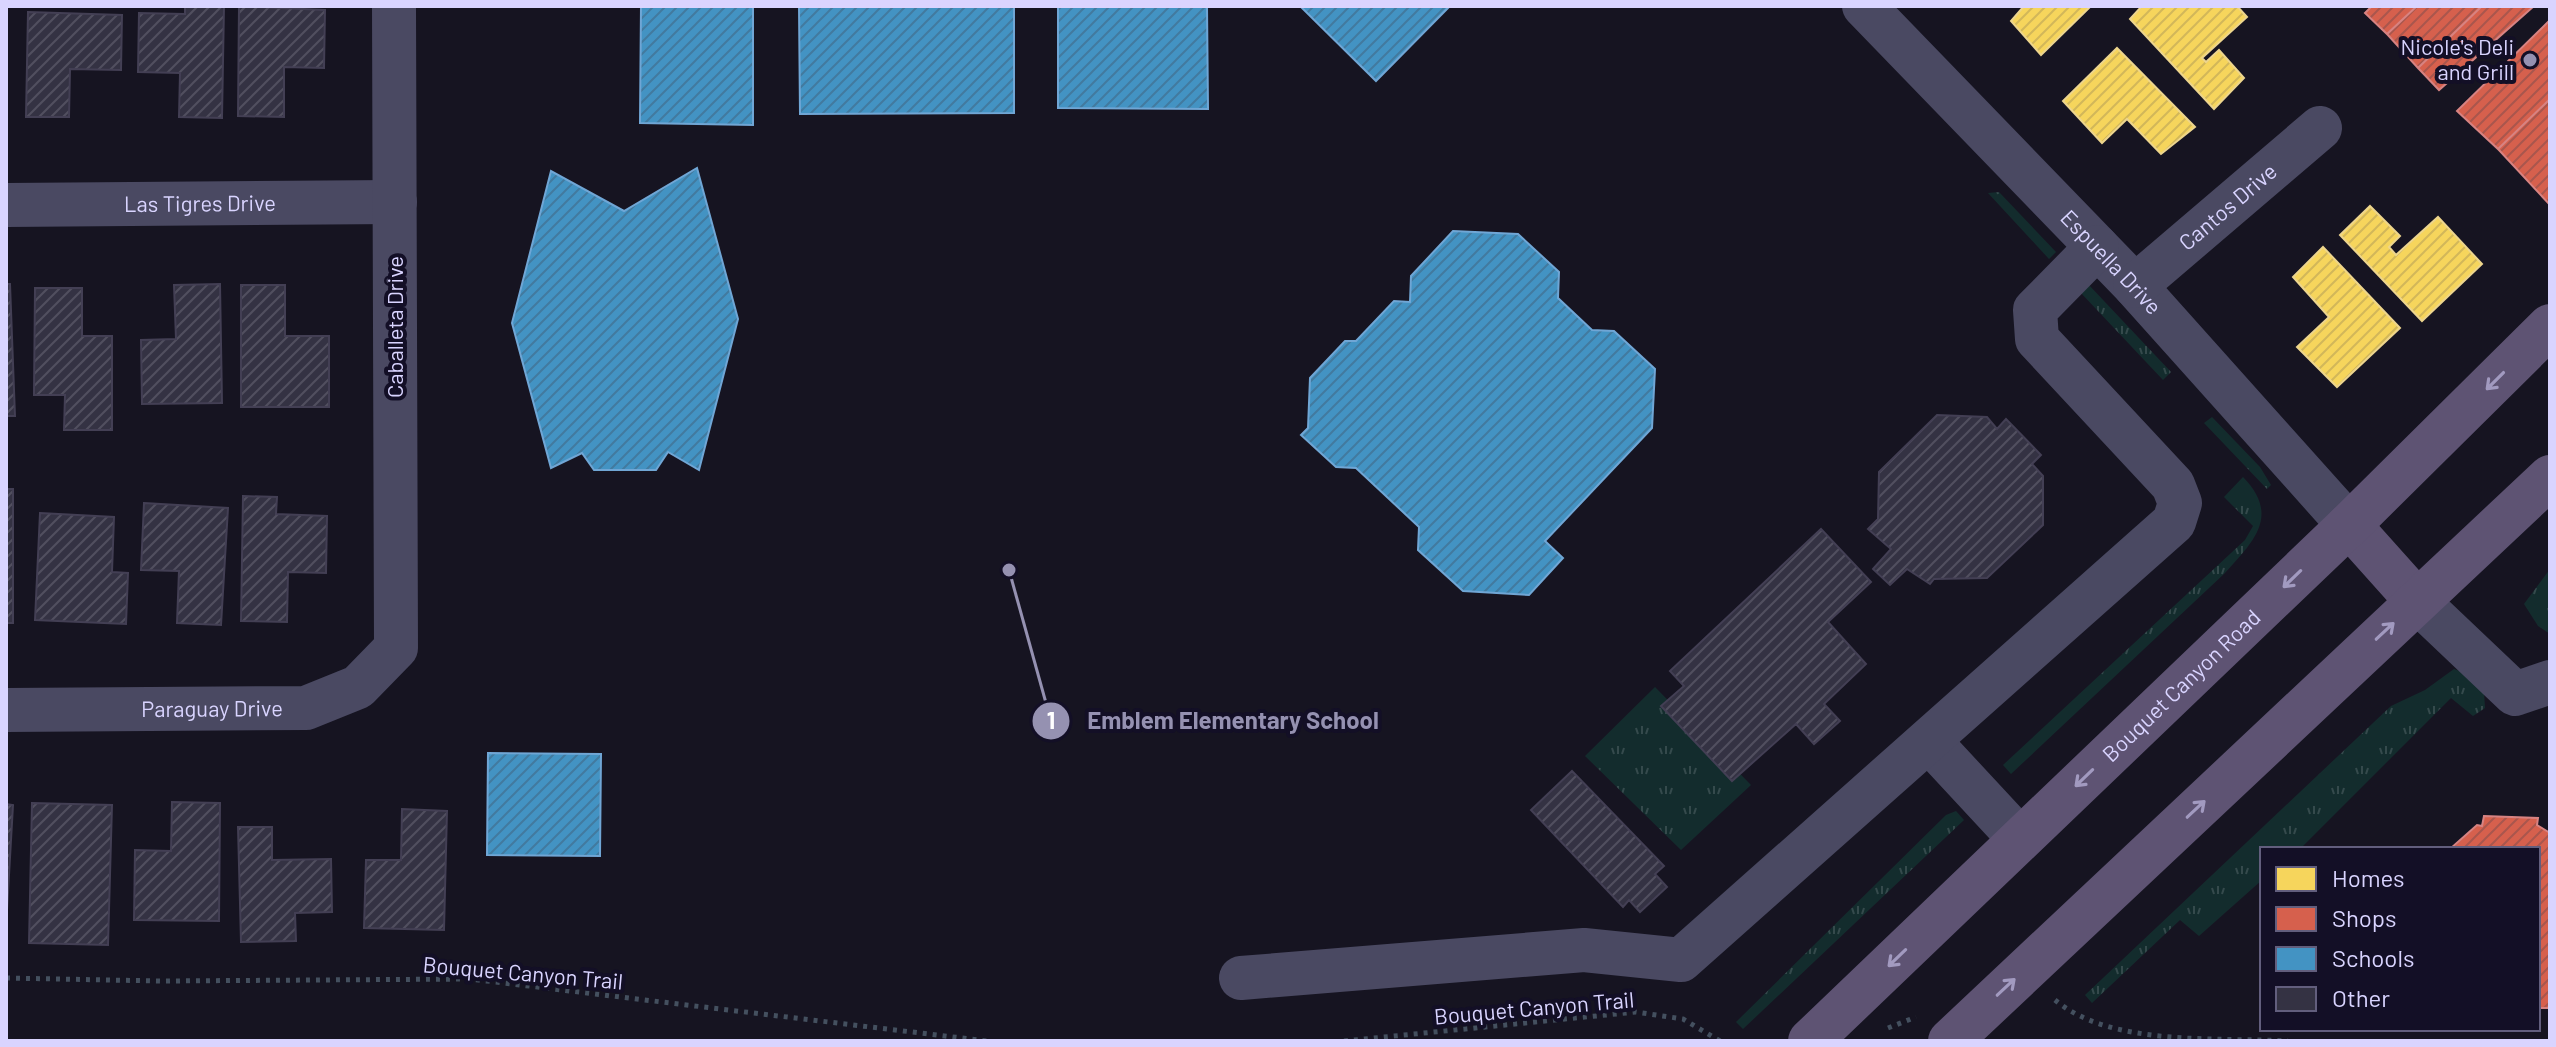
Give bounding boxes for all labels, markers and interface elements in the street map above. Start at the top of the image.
place label: Nicole's Deli and Grill [2400,33,2514,84]
marker: Nicole's Deli and Grill [2521,51,2539,69]
street label: Cantos Drive [2173,157,2281,255]
street label: Las Tigres Drive [124,189,276,216]
street label: Espuella Drive [2056,204,2168,319]
street label: Caballeta Drive [381,256,407,398]
one-way arrow [2486,371,2505,390]
one-way arrow [2283,569,2303,587]
street label: Bouquet Canyon Road [2096,603,2265,766]
one-way arrow [2375,622,2394,641]
street label: Paraguay Drive [141,694,283,721]
callout: Emblem Elementary School [1031,697,1395,745]
text: 1 [1047,705,1055,734]
text: Emblem Elementary School [1087,705,1379,734]
one-way arrow [2075,768,2095,787]
one-way arrow [2185,801,2205,819]
legend [2260,847,2540,1031]
text: Homes [2332,863,2405,892]
text: Shops [2332,903,2397,932]
text: Schools [2332,943,2415,972]
one-way arrow [1888,948,1907,967]
street label: Bouquet Canyon Trail [422,950,624,994]
one-way arrow [1996,978,2016,997]
text: Other [2332,983,2390,1012]
street label: Bouquet Canyon Trail [1433,985,1635,1029]

